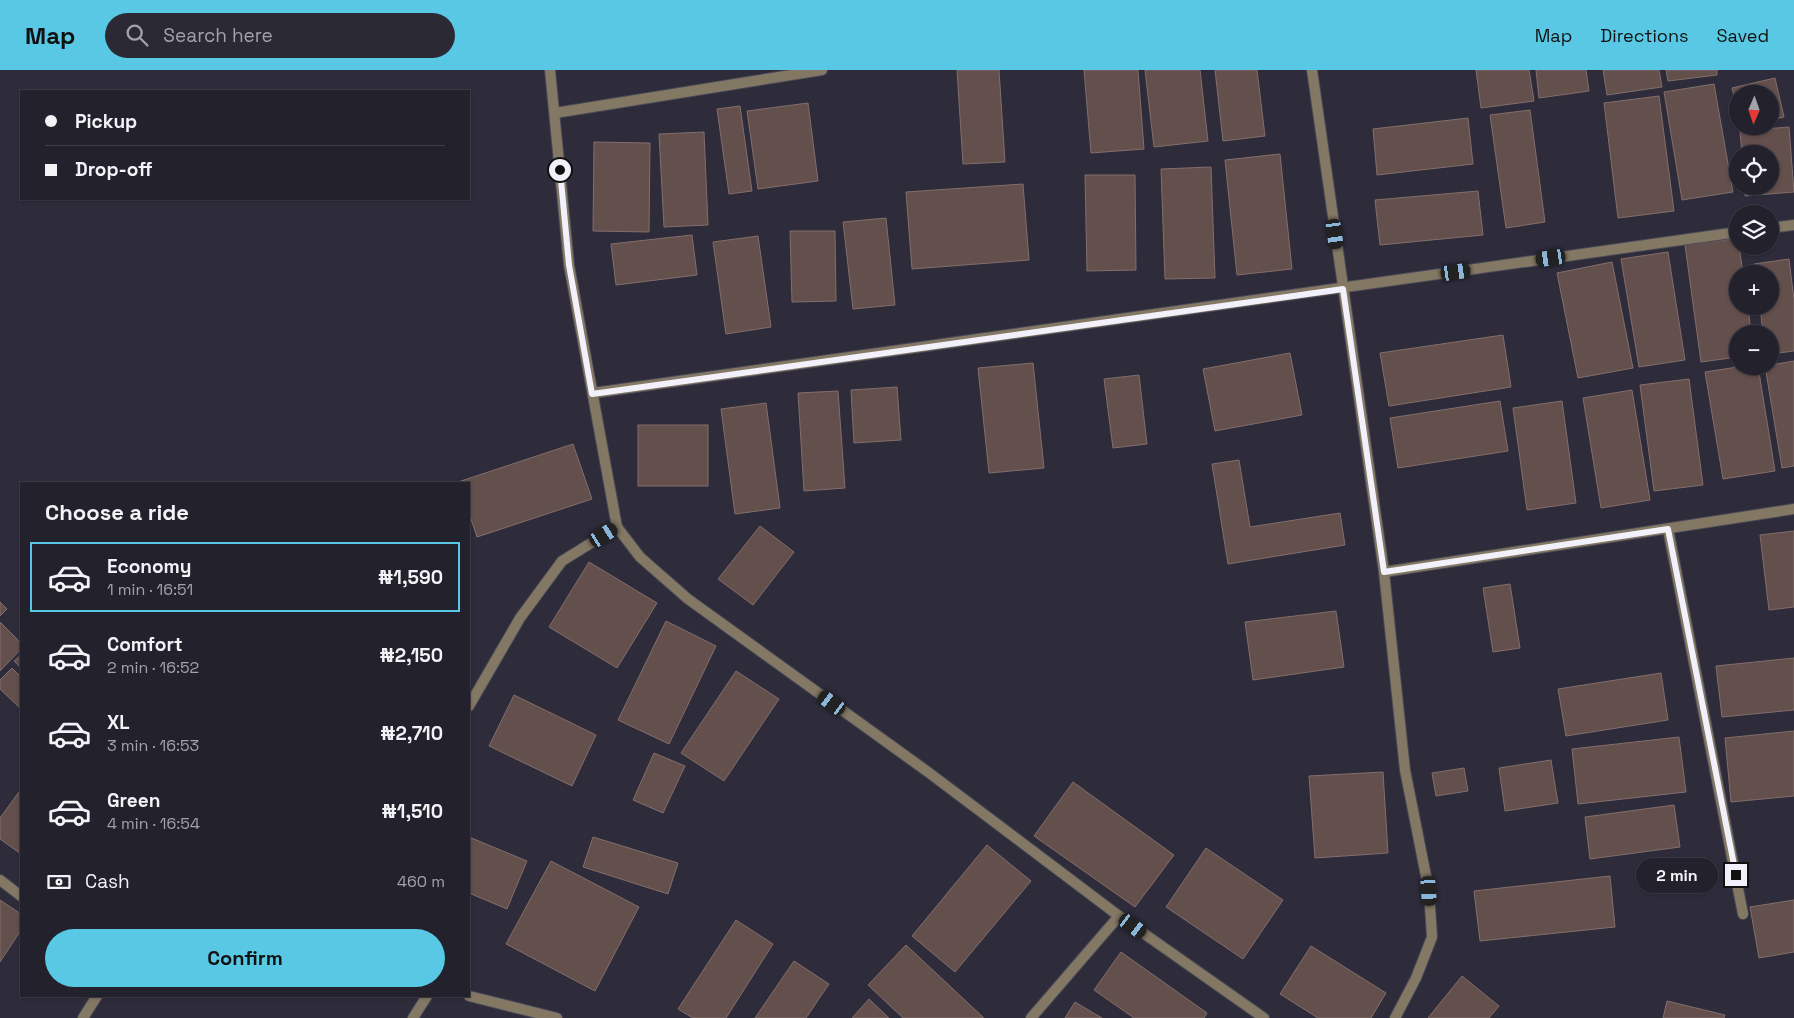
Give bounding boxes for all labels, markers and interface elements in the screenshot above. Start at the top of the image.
search box [105,13,455,58]
text: Map [25,20,75,51]
icon: search [123,21,151,49]
text: Search here [163,23,273,48]
text: Map [1535,24,1572,47]
text: Directions [1600,24,1689,47]
text: Saved [1717,24,1769,47]
north arrow [1729,85,1779,135]
map controls [1729,85,1779,375]
text: Pickup [75,109,137,134]
button: locate [1729,145,1779,195]
text: Drop-off [75,157,153,182]
route start [549,159,571,181]
button: layers [1729,205,1779,255]
car [1325,218,1344,250]
car [1535,248,1566,268]
car [1440,262,1471,282]
button: + [1729,265,1779,315]
button: − [1729,325,1779,375]
text: Choose a ride [45,498,189,526]
car [587,521,620,549]
text: Economy [107,554,191,579]
icon: car [47,555,92,600]
text: ₦1,590 [378,565,443,590]
text: 1 min · 16:51 [107,579,193,600]
text: Comfort [107,632,183,657]
icon: car [47,633,92,678]
text: ₦2,150 [380,643,443,668]
text: 2 min · 16:52 [107,657,199,678]
car [815,688,848,718]
text: XL [107,710,130,735]
icon: car [47,711,92,756]
text: ₦2,710 [380,721,443,746]
text: 3 min · 16:53 [107,735,199,756]
text: Green [107,788,160,813]
icon: car [47,789,92,834]
text: ₦1,510 [382,799,443,824]
text: 4 min · 16:54 [107,813,200,834]
callout: 2 min [1636,858,1718,892]
route end [1725,864,1747,886]
text: 2 min [1656,865,1698,886]
icon: cash [45,868,73,896]
text: Cash [85,869,130,894]
text: 460 m [397,871,445,892]
car [1420,876,1437,906]
car [1116,911,1149,941]
button: Confirm [45,929,445,987]

